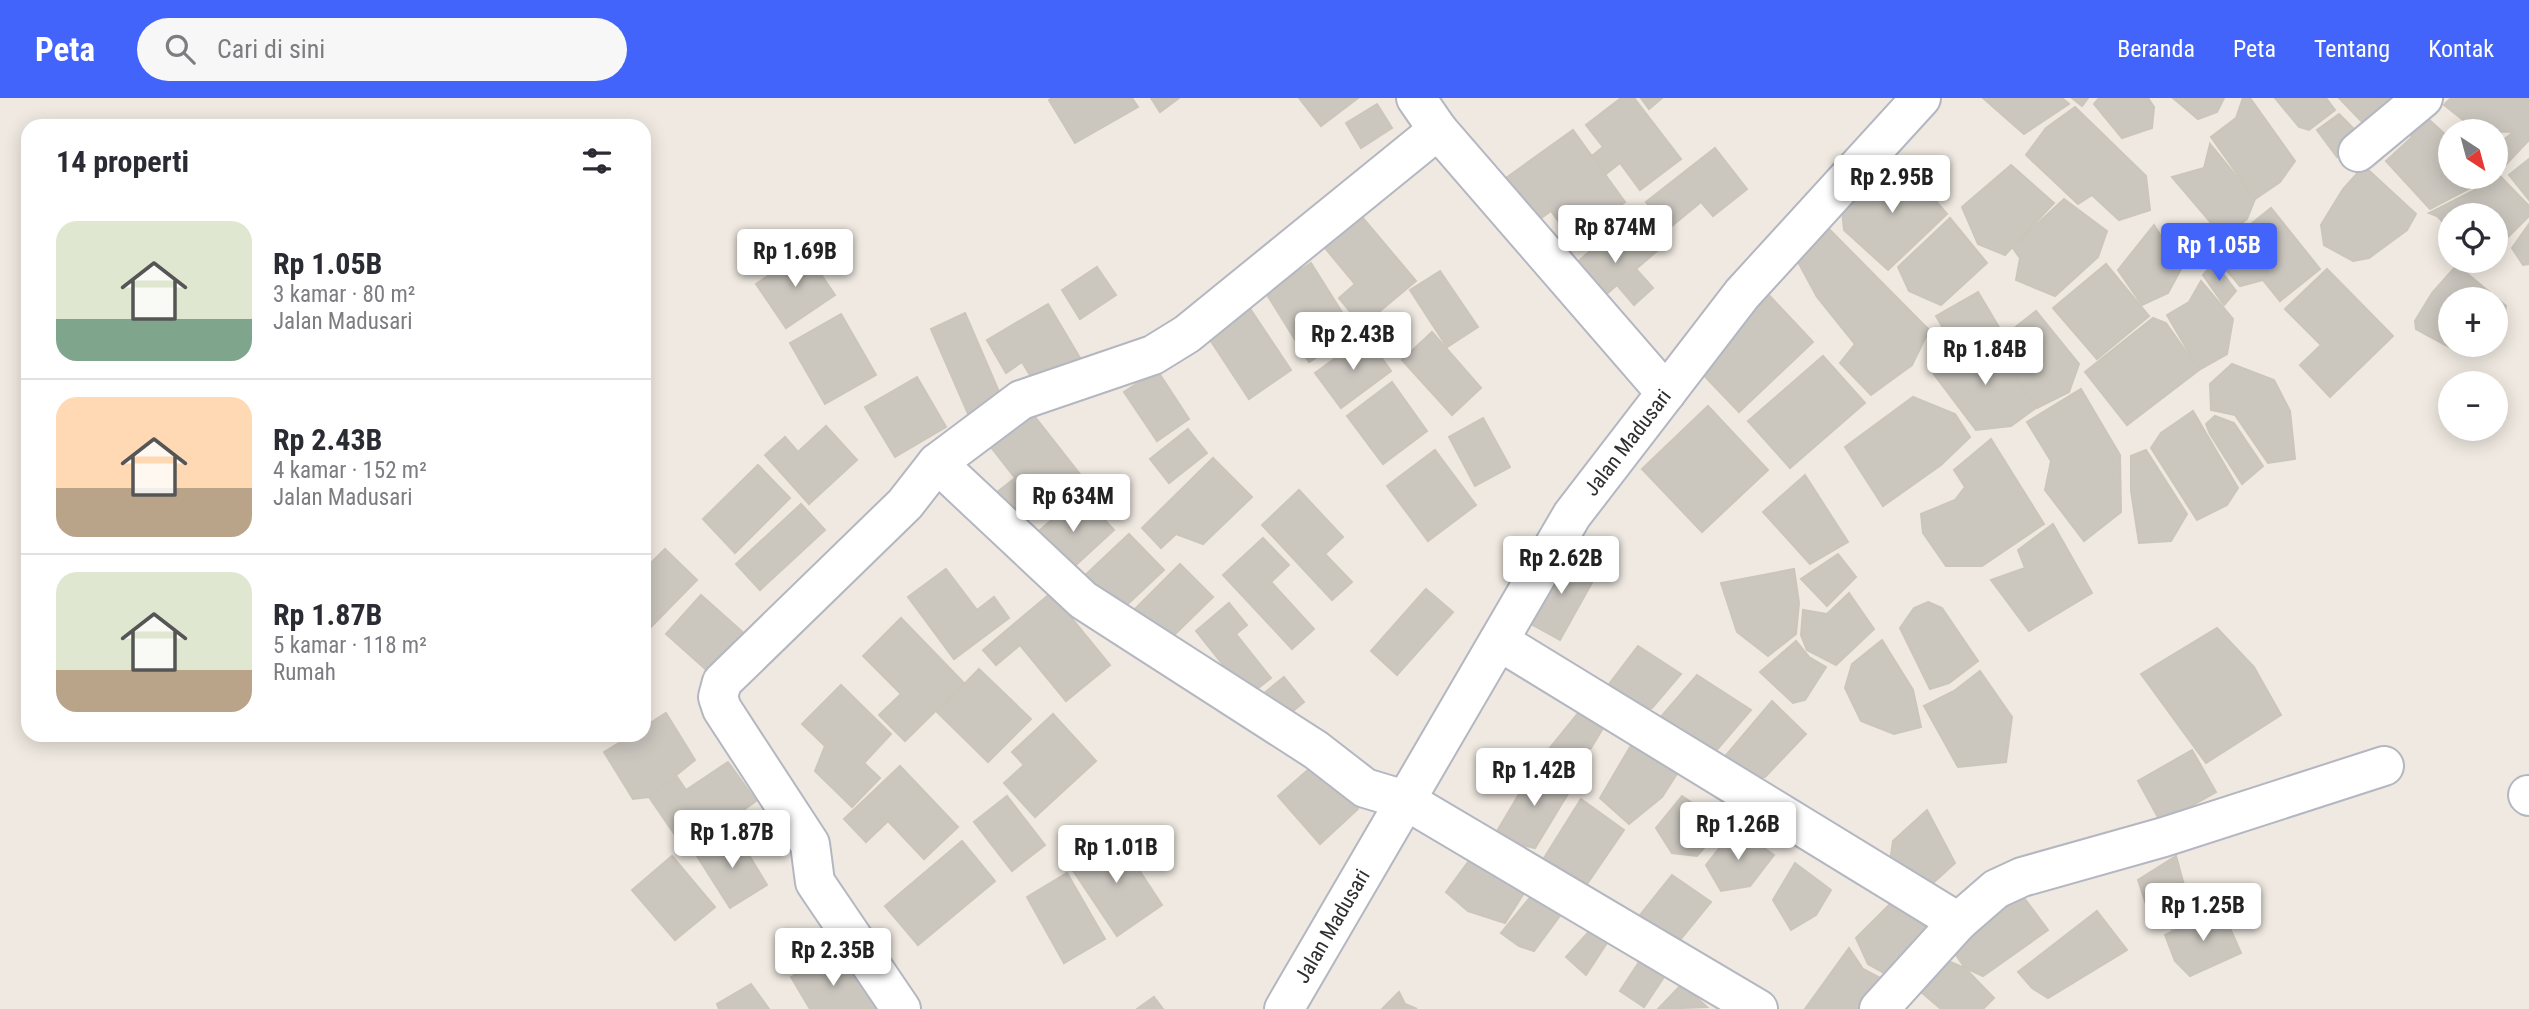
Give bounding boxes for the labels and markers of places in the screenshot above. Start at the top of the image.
pin: Rp 2.95B [1820,156,1964,215]
pin: Rp 874M [1550,206,1680,265]
pin: Rp 1.05B [2147,223,2291,283]
pin: Rp 1.69B [723,230,867,289]
pin: Rp 2.43B [1281,313,1425,372]
pin: Rp 1.84B [1913,328,2057,387]
pin: Rp 634M [1008,474,1138,534]
pin: Rp 2.62B [1489,536,1633,596]
pin: Rp 1.42B [1462,748,1606,808]
pin: Rp 1.26B [1666,802,1810,862]
pin: Rp 1.87B [660,810,804,870]
pin: Rp 1.01B [1044,826,1188,885]
pin: Rp 1.25B [2131,884,2275,943]
pin: Rp 2.35B [761,928,905,988]

